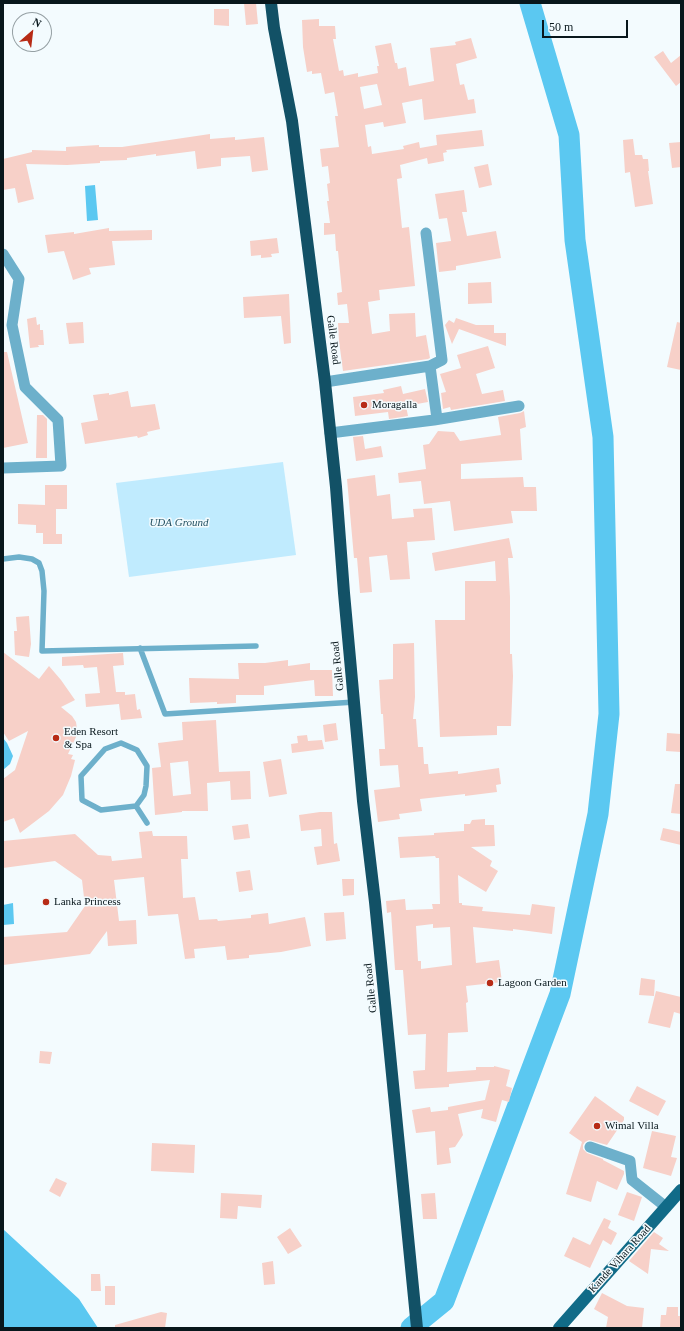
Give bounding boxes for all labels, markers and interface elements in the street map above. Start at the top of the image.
north arrow [12,12,52,52]
scale bar [544,12,630,38]
text: N [31,15,43,29]
text: 50 m [549,20,573,34]
street label: Galle Road [323,314,343,366]
place label: Moragalla [372,398,417,412]
marker: Moragalla [359,400,369,410]
park label: UDA Ground [149,516,209,530]
street label: Galle Road [329,641,347,691]
place label: Eden Resort & Spa [64,725,118,751]
marker: Eden Resort & Spa [51,733,61,743]
place label: Lanka Princess [54,895,121,909]
marker: Lanka Princess [41,897,51,907]
street label: Galle Road [362,963,380,1013]
place label: Lagoon Garden [498,976,567,990]
marker: Lagoon Garden [485,978,495,988]
place label: Wimal Villa [605,1119,659,1133]
marker: Wimal Villa [592,1121,602,1131]
street label: Kande Vihara Road [586,1222,654,1296]

